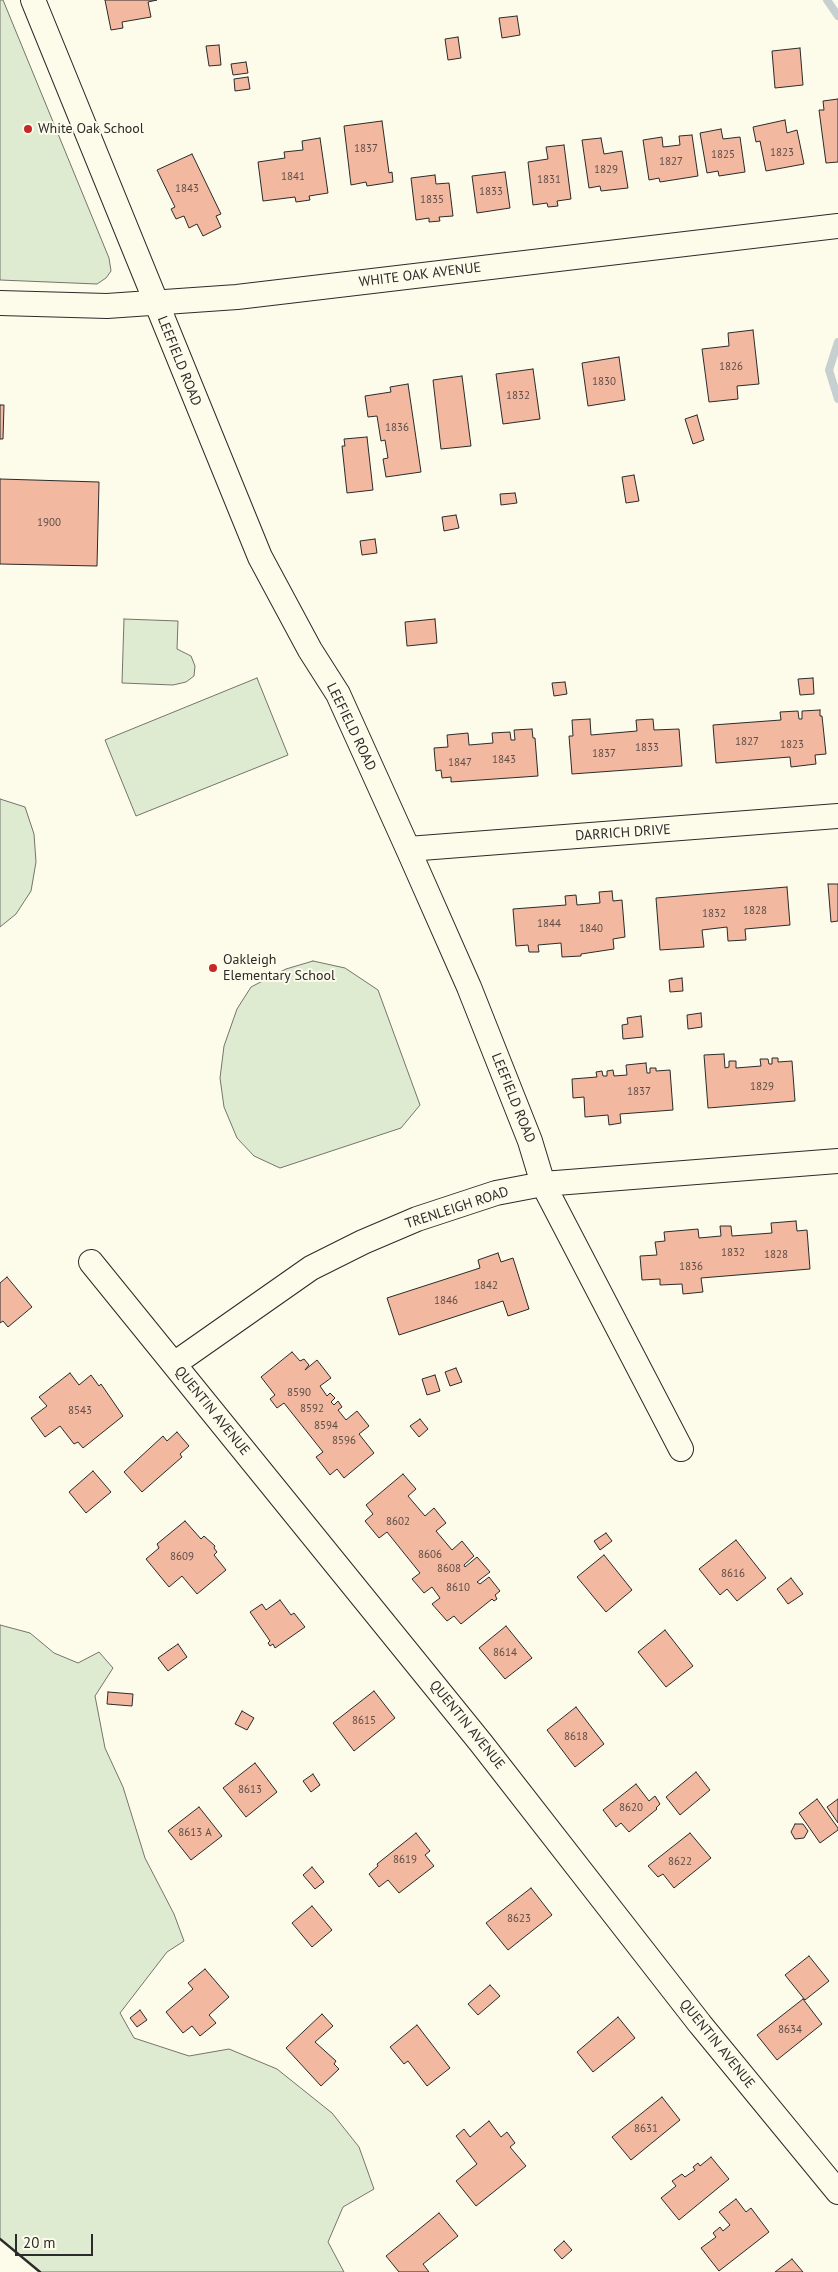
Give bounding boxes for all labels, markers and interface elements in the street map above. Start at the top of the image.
place label: White Oak School [38,121,144,137]
marker: White Oak School [22,123,34,135]
house number: 1837 [354,142,378,156]
house number: 1823 [770,146,794,160]
house number: 1825 [711,148,735,162]
house number: 1827 [659,155,683,169]
house number: 1829 [594,163,618,177]
house number: 1841 [281,170,305,184]
house number: 1831 [537,173,561,187]
house number: 1843 [175,182,199,196]
house number: 1833 [479,185,503,199]
house number: 1835 [420,193,444,207]
street label: WHITE OAK AVENUE [358,259,482,291]
street label: LEEFIELD ROAD [153,314,205,408]
house number: 1826 [719,360,743,374]
house number: 1830 [592,375,616,389]
house number: 1832 [506,389,530,403]
house number: 1836 [385,421,409,435]
house number: 1900 [37,516,61,530]
street label: LEEFIELD ROAD [323,680,379,774]
house number: 1827 [735,735,759,749]
house number: 1823 [780,738,804,752]
house number: 1833 [635,741,659,755]
house number: 1837 [592,747,616,761]
house number: 1843 [492,753,516,767]
house number: 1847 [448,756,472,770]
street label: DARRICH DRIVE [575,821,671,845]
house number: 1828 [743,904,767,918]
house number: 1832 [702,907,726,921]
house number: 1844 [537,917,561,931]
house number: 1840 [579,922,603,936]
place label: Oakleigh Elementary School [223,952,335,984]
marker: Oakleigh Elementary School [207,962,219,974]
street label: LEEFIELD ROAD [487,1051,539,1145]
house number: 1829 [750,1080,774,1094]
house number: 1837 [627,1085,651,1099]
street label: TRENLEIGH ROAD [403,1183,511,1233]
house number: 1832 [721,1246,745,1260]
house number: 1828 [764,1248,788,1262]
house number: 1836 [679,1260,703,1274]
house number: 1842 [474,1279,498,1293]
house number: 1846 [434,1294,458,1308]
street label: QUENTIN AVENUE [171,1363,253,1459]
house number: 8590 [287,1386,311,1400]
house number: 8592 [300,1402,324,1416]
house number: 8543 [68,1404,92,1418]
house number: 8594 [314,1419,338,1433]
house number: 8596 [332,1434,356,1448]
house number: 8602 [386,1515,410,1529]
house number: 8606 [418,1548,442,1562]
house number: 8609 [170,1550,194,1564]
house number: 8608 [437,1562,461,1576]
house number: 8616 [721,1567,745,1581]
house number: 8610 [446,1581,470,1595]
house number: 8614 [493,1646,517,1660]
street label: QUENTIN AVENUE [426,1677,508,1773]
house number: 8615 [352,1714,376,1728]
house number: 8618 [564,1730,588,1744]
house number: 8613 [238,1783,262,1797]
house number: 8620 [619,1801,643,1815]
house number: 8613 A [178,1826,212,1840]
house number: 8619 [393,1853,417,1867]
house number: 8622 [668,1855,692,1869]
house number: 8623 [507,1912,531,1926]
street label: QUENTIN AVENUE [676,1996,758,2092]
house number: 8634 [778,2023,802,2037]
house number: 8631 [634,2122,658,2136]
scale bar [18,2224,95,2256]
text: 20 m [23,2233,56,2252]

